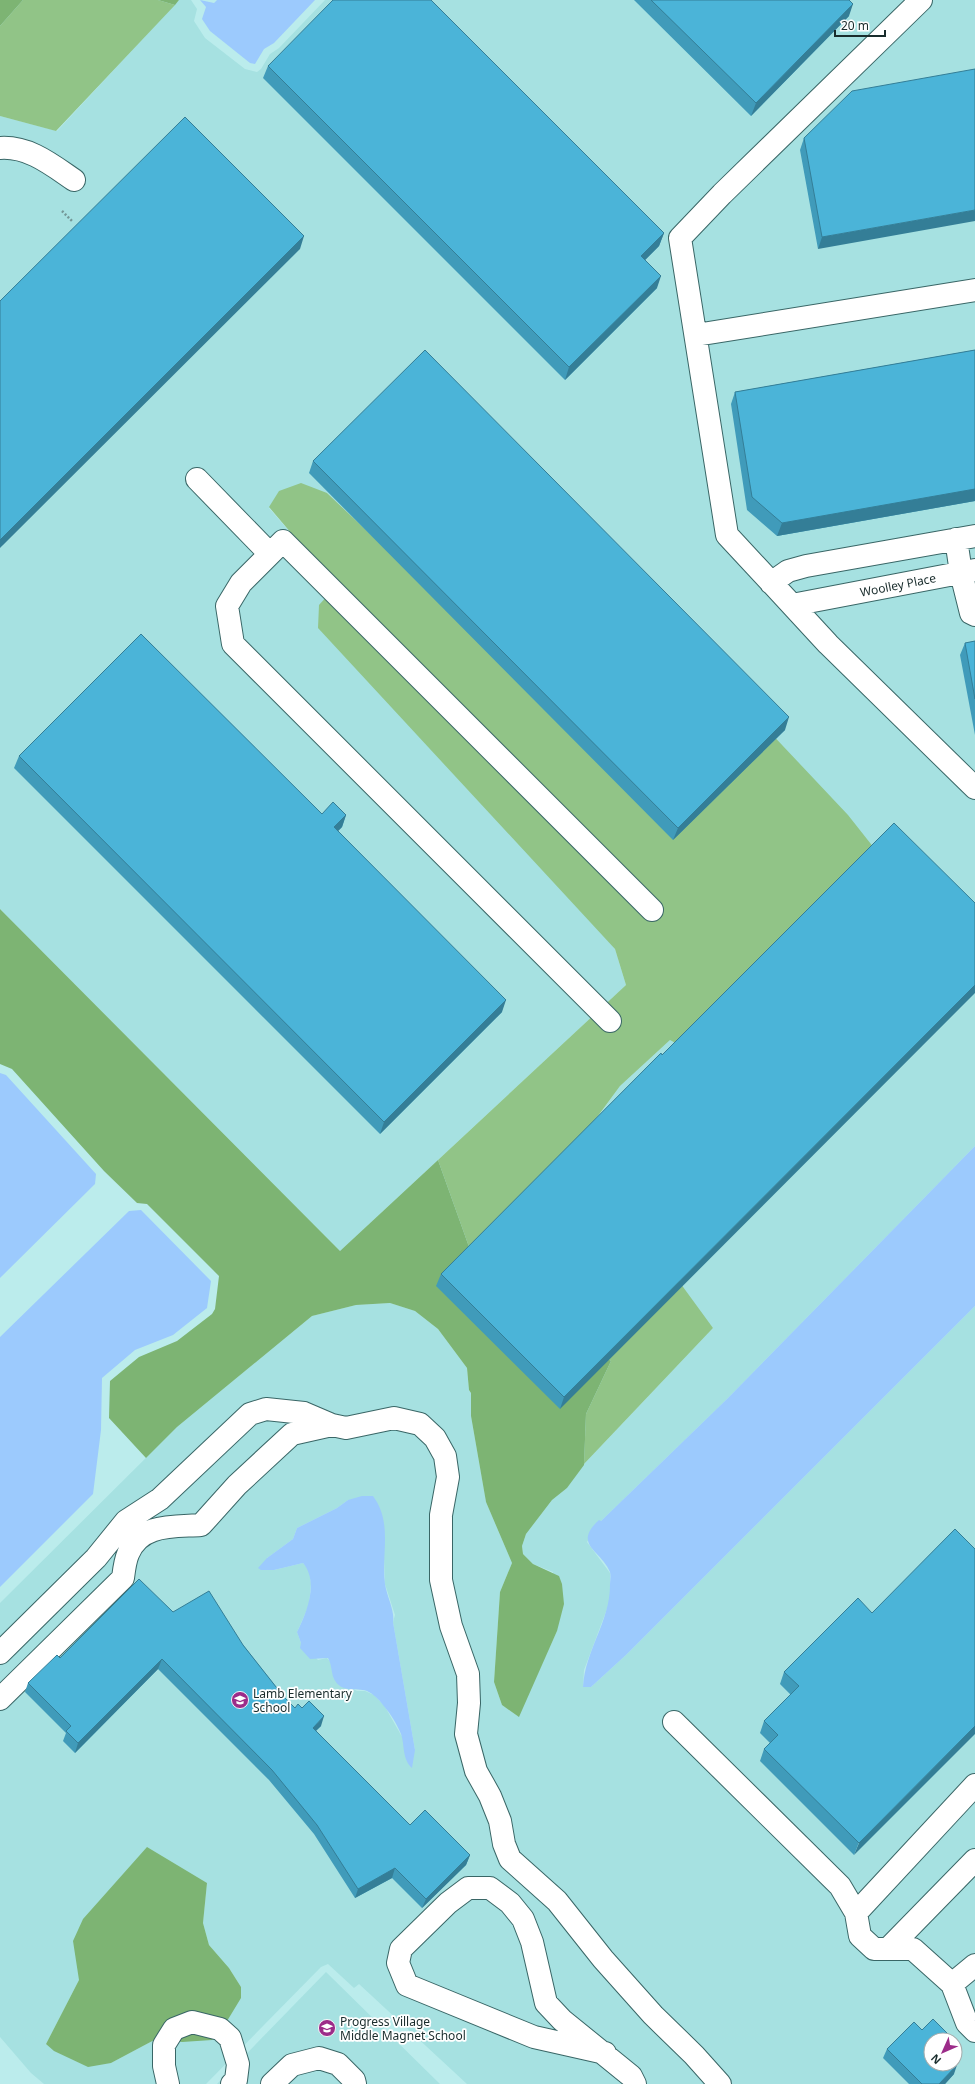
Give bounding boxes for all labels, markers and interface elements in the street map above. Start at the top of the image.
scale bar [835,12,885,38]
text: 20 m [841,17,869,34]
street label: Woolley Place [859,569,938,601]
place label: Lamb Elementary School [253,1685,353,1716]
school or university icon: Lamb Elementary School [230,1690,250,1710]
place label: Progress Village Middle Magnet School [340,2013,466,2044]
school or university icon: Progress Village Middle Magnet School [317,2018,337,2038]
north arrow [923,2032,963,2072]
text: N [927,2051,944,2068]

